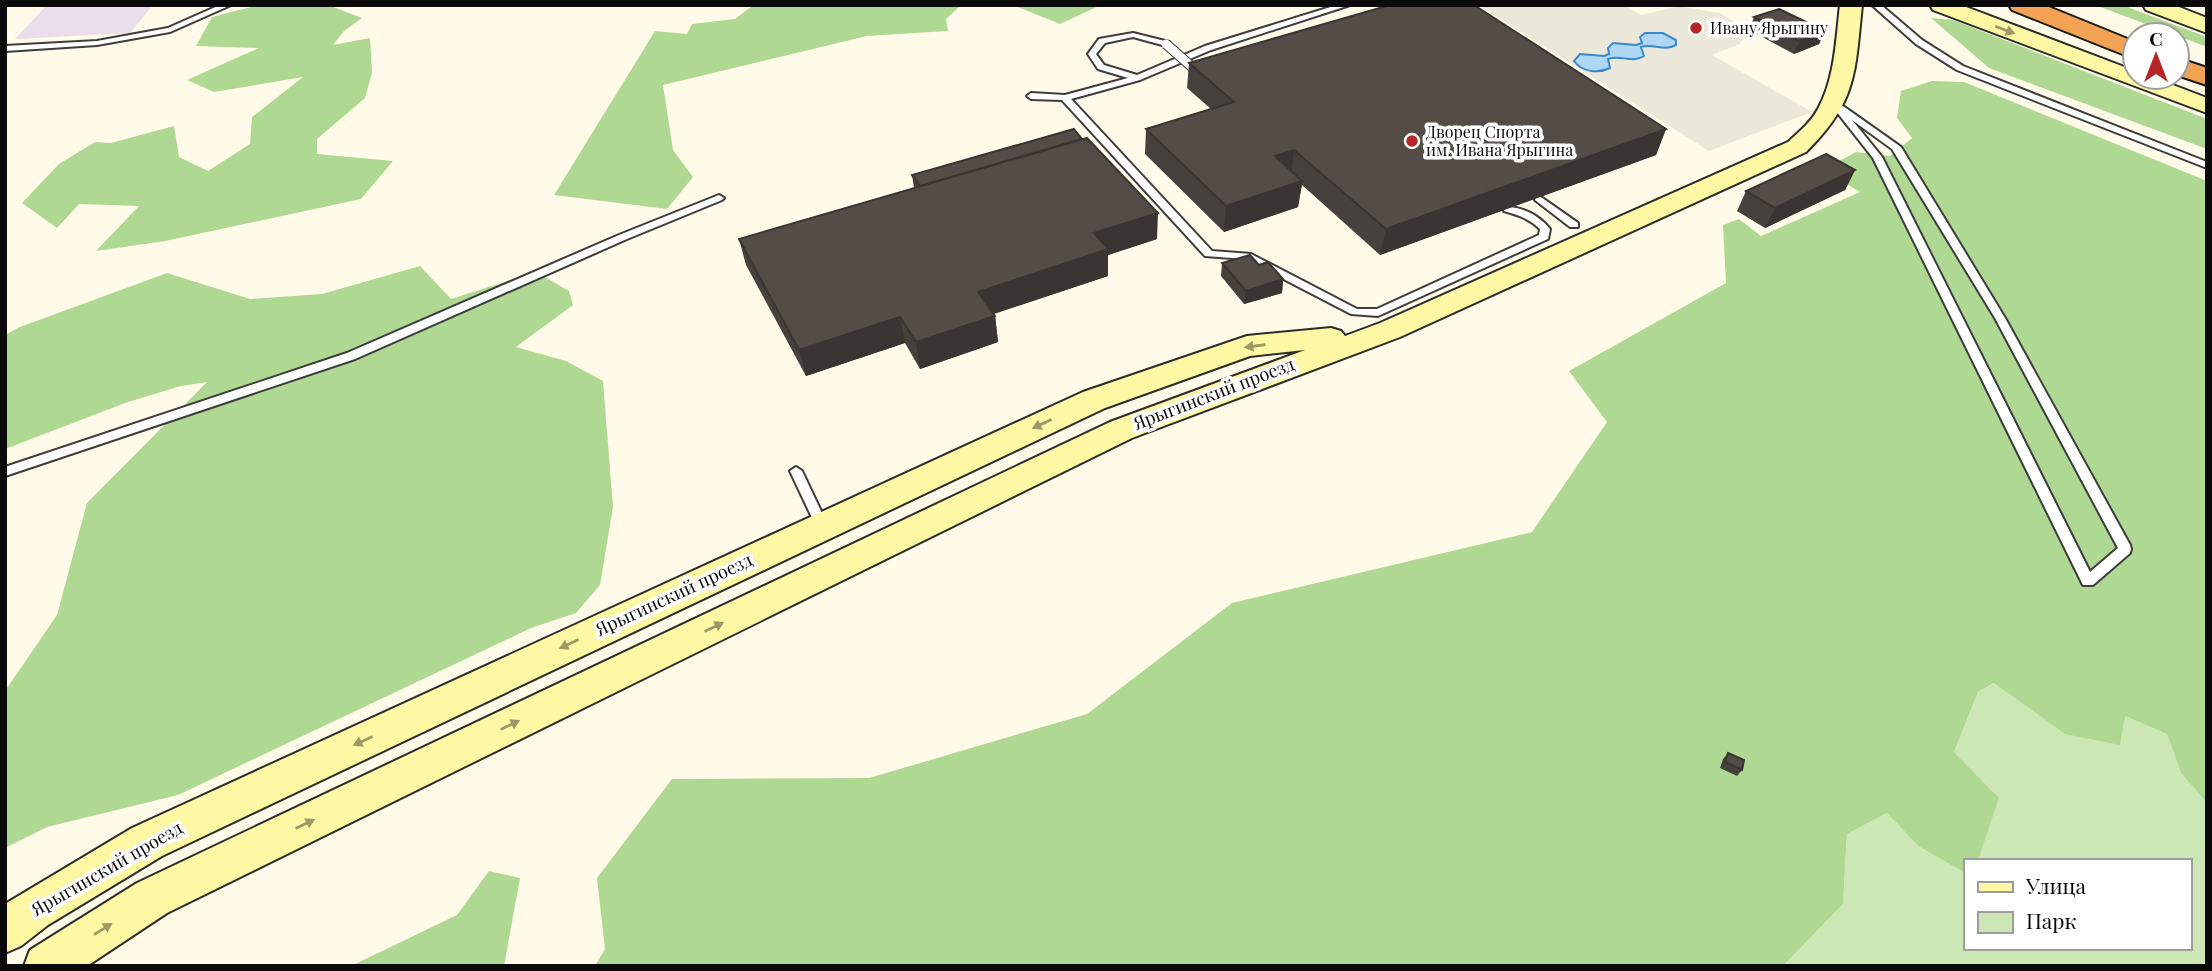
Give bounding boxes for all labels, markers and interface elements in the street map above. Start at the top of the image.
place label: Ивану Ярыгину [1710,17,1828,38]
marker: Ивану Ярыгину [1688,20,1704,36]
north arrow [2121,21,2191,91]
one-way arrow [1994,25,2015,36]
text: С [2149,25,2163,51]
place label: Дворец Спорта им. Ивана Ярыгина [1426,121,1573,160]
marker: Дворец Спорта им. Ивана Ярыгина [1404,133,1420,149]
one-way arrow [1244,340,1266,351]
street label: Ярыгинский проезд [1129,351,1298,435]
one-way arrow [1032,418,1052,430]
street label: Ярыгинский проезд [590,547,756,641]
one-way arrow [704,621,725,632]
one-way arrow [559,638,579,650]
one-way arrow [500,720,520,731]
one-way arrow [353,735,373,746]
street label: Ярыгинский проезд [26,815,187,922]
one-way arrow [295,819,315,830]
legend [1964,859,2191,950]
text: Улица [2025,871,2087,899]
text: Парк [2026,906,2076,934]
one-way arrow [94,922,112,936]

